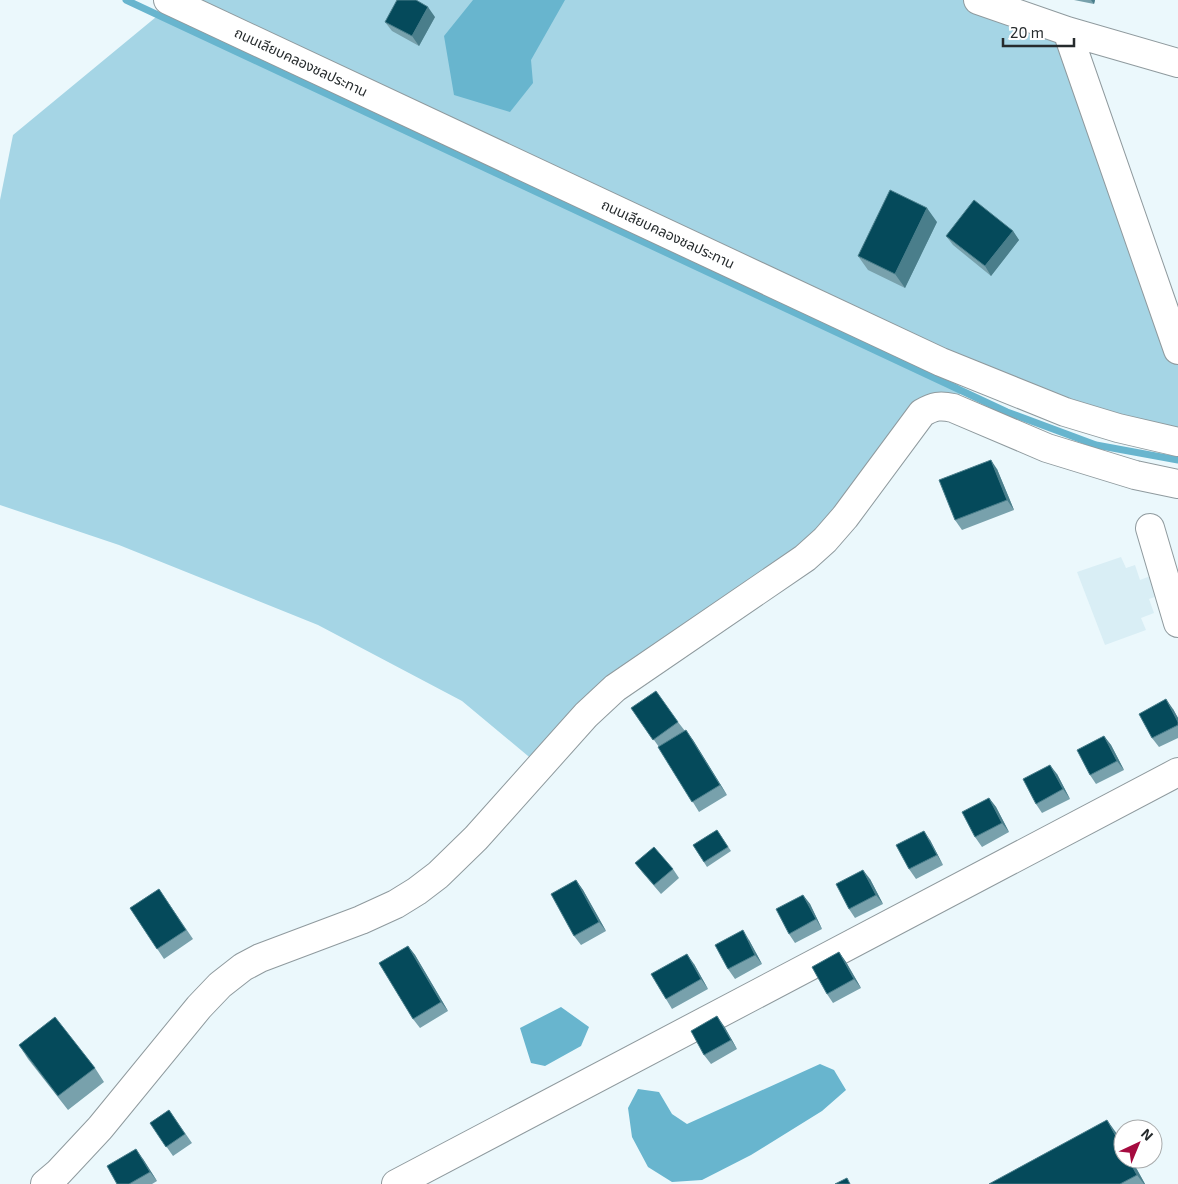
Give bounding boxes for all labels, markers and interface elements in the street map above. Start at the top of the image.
scale bar [1003,15,1074,47]
street label: ถนนเลียบคลองชลประทาน [232,23,371,100]
text: 20 m [1010,23,1044,41]
street label: ถนนเลียบคลองชลประทาน [599,195,738,272]
north arrow [1113,1119,1163,1169]
text: N [1138,1125,1157,1144]

